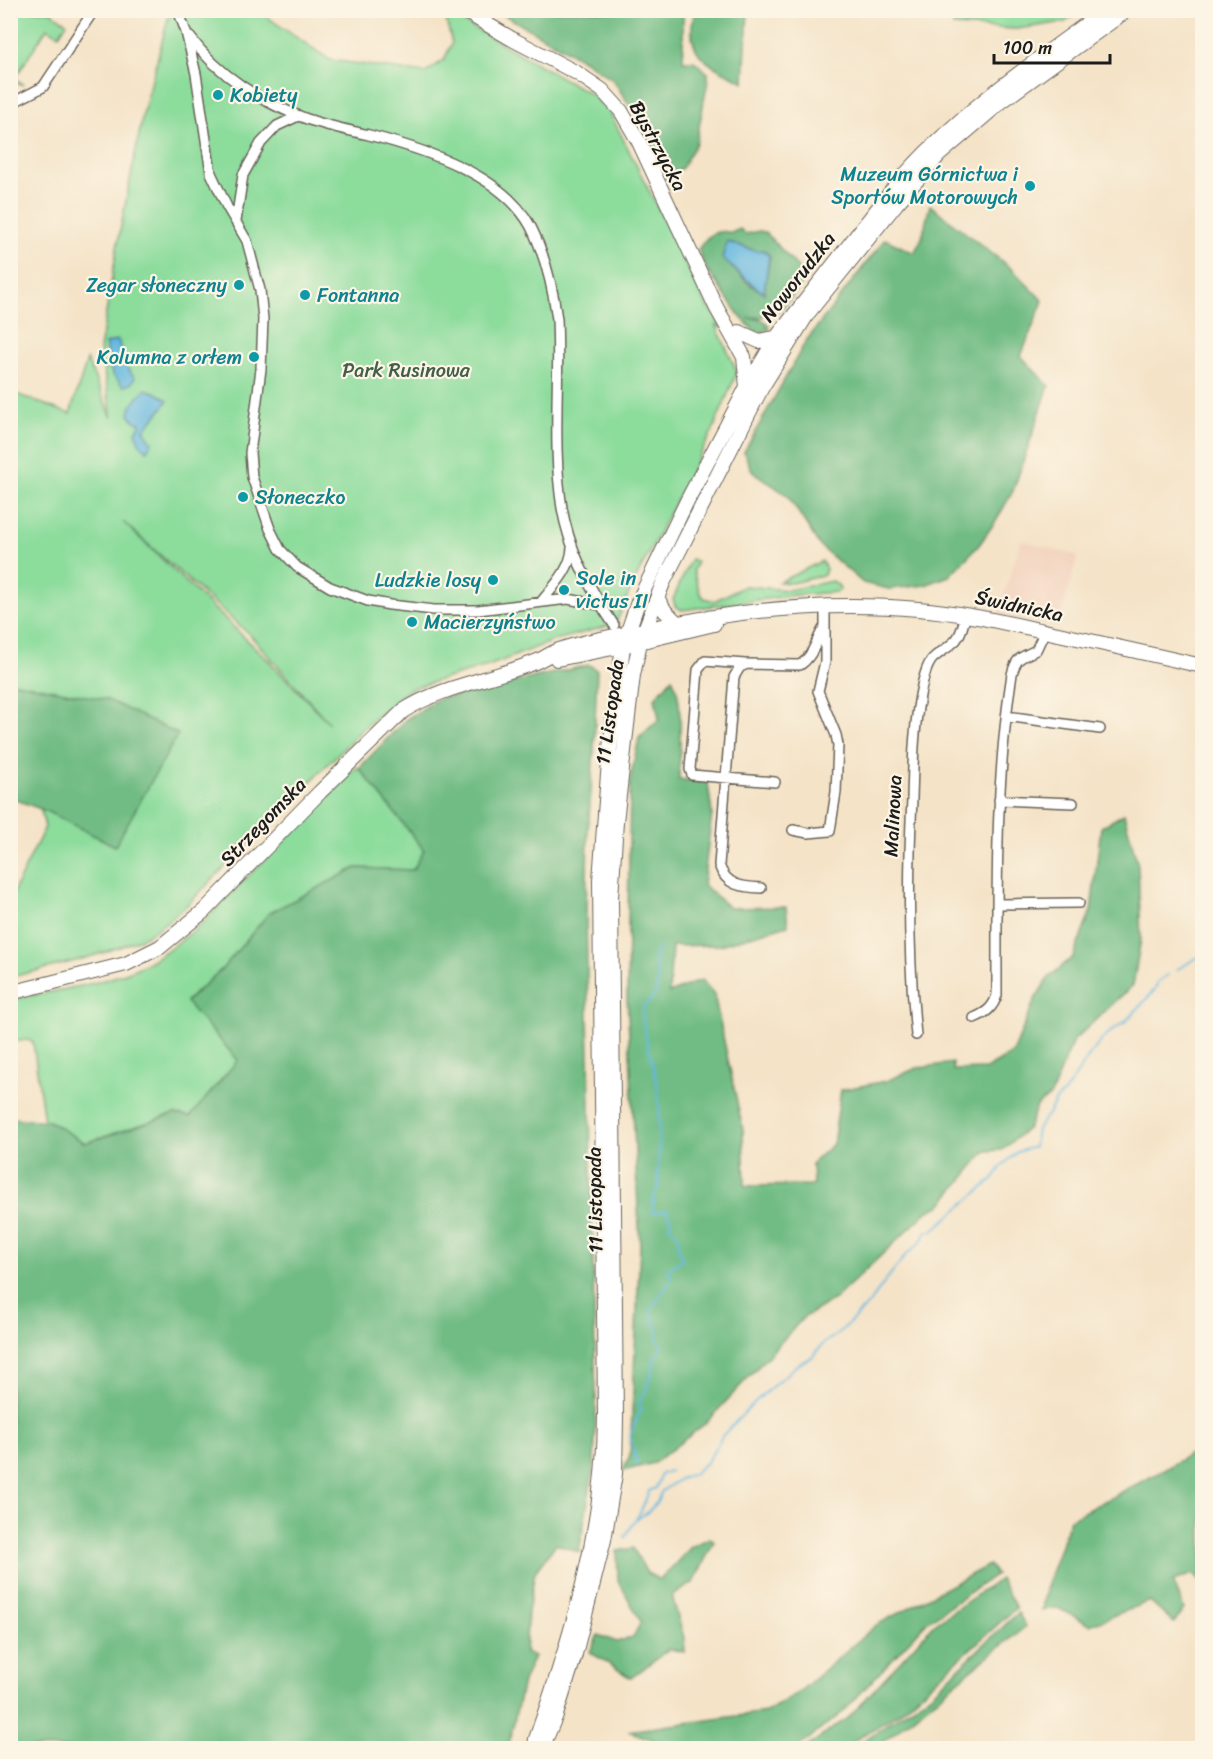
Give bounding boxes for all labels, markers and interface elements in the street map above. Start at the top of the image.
scale bar [994,27,1110,65]
text: 100 m [1003,32,1052,64]
place label: Kobiety [230,78,298,113]
marker: Kobiety [211,88,225,102]
street label: Bystrzycka [619,94,697,198]
place label: Muzeum Górnictwa i Sportów Motorowych [831,157,1018,215]
marker: Muzeum Górnictwa i Sportów Motorowych [1023,179,1037,193]
street label: Noworudzka [751,224,845,330]
place label: Zegar słoneczny [86,268,228,303]
marker: Zegar słoneczny [232,278,246,292]
place label: Fontanna [317,278,399,313]
marker: Fontanna [298,288,312,302]
place label: Kolumna z orłem [97,340,242,375]
marker: Kolumna z orłem [247,350,261,364]
park label: Park Rusinowa [342,353,471,388]
place label: Słoneczko [255,480,345,515]
marker: Słoneczko [236,490,250,504]
place label: Sole in victus II [576,561,648,619]
place label: Ludzkie losy [375,563,482,598]
marker: Ludzkie losy [486,573,500,587]
street label: Świdnicka [972,580,1066,632]
marker: Sole in victus II [557,583,571,597]
place label: Macierzyństwo [424,605,556,640]
marker: Macierzyństwo [405,615,419,629]
street label: 11 Listopada [585,657,635,767]
street label: Strzegomska [211,769,315,875]
street label: Malinowa [873,774,913,858]
street label: 11 Listopada [577,1146,613,1254]

